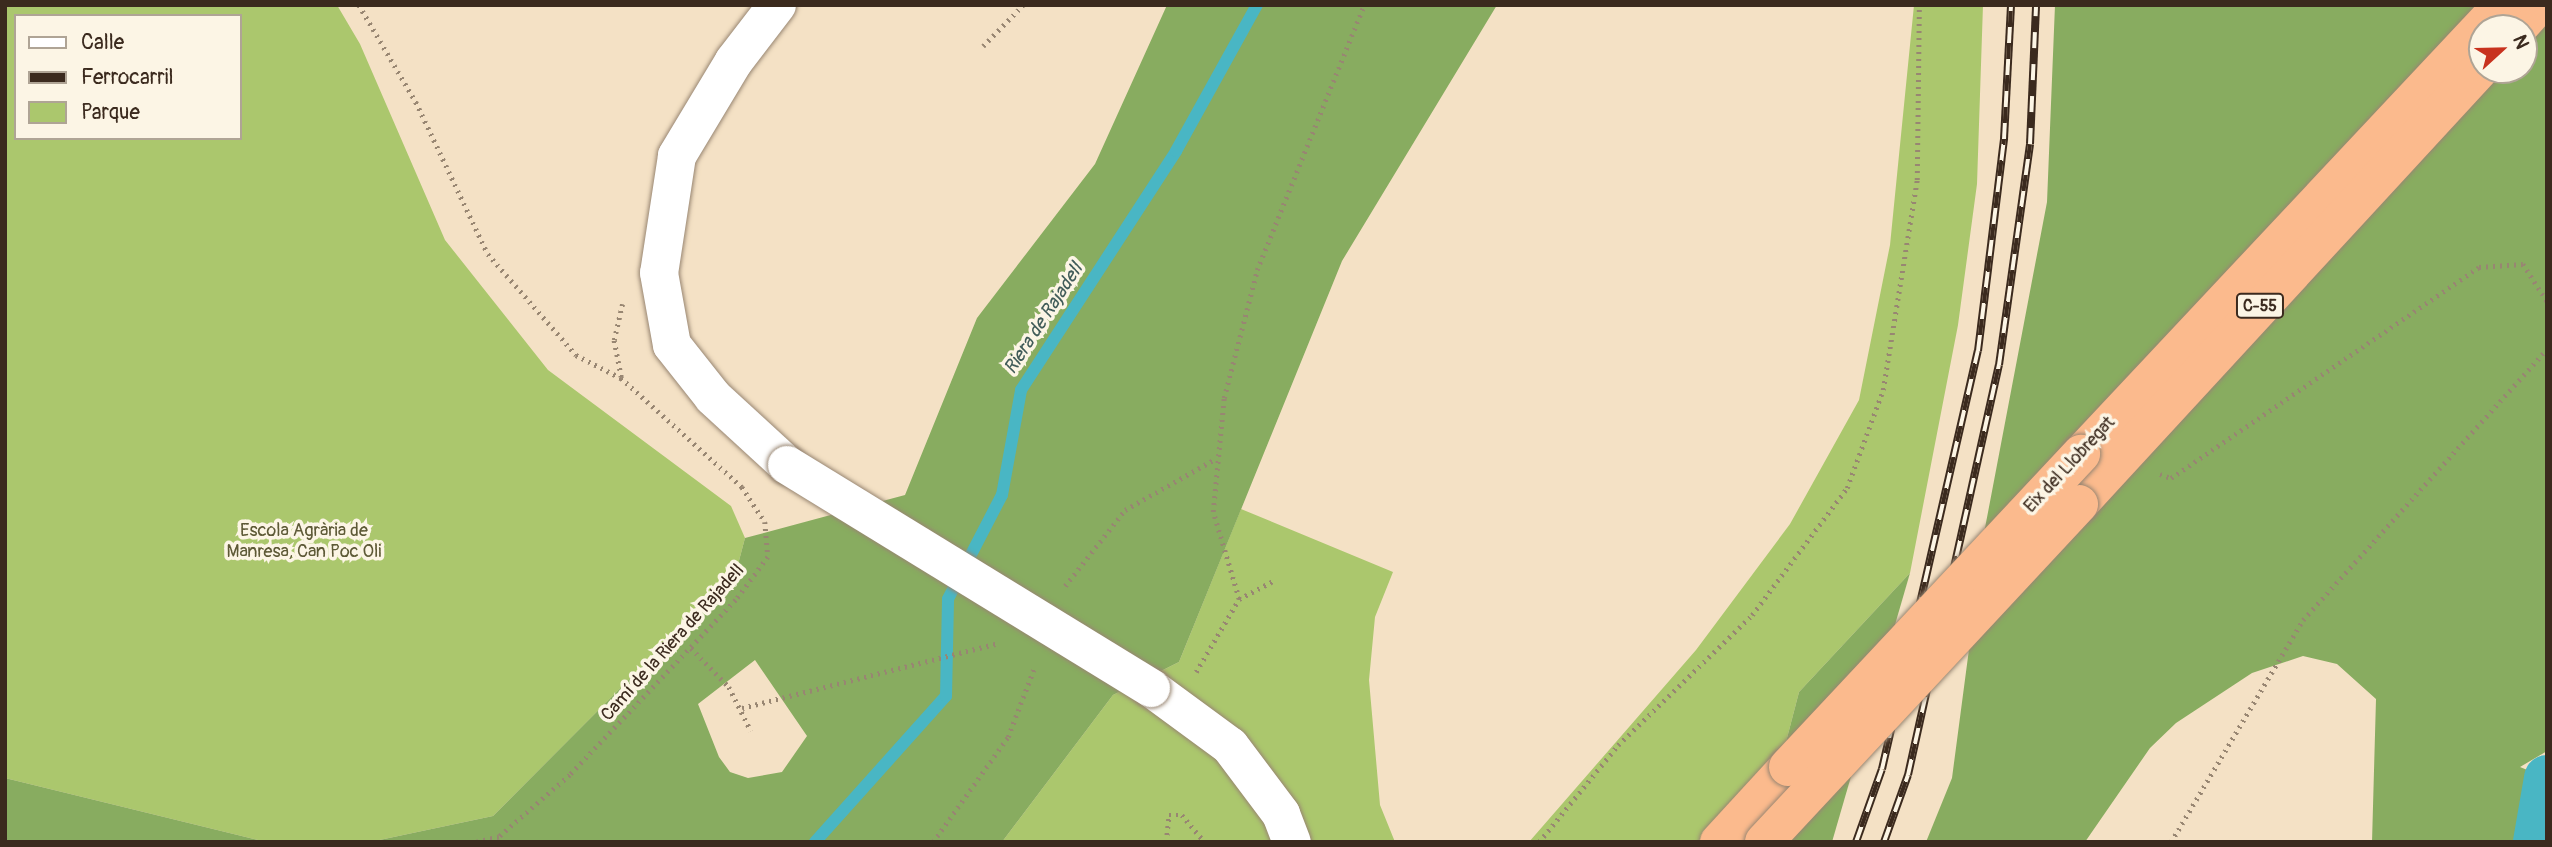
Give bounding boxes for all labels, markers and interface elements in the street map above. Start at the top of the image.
legend [14,14,242,140]
north arrow [2468,14,2538,84]
text: Calle [81,29,124,56]
text: N [2507,31,2534,52]
text: Ferrocarril [81,64,173,91]
text: Parque [81,99,140,126]
water label: Riera de Rajadell [1000,259,1088,379]
road number: C-55 [2236,294,2284,318]
street label: Eix del Llobregat [2020,412,2120,518]
park label: Escola Agrària de Manresa, Can Poc Oli [226,521,382,564]
street label: Camí de la Riera de Rajadell [597,560,749,726]

